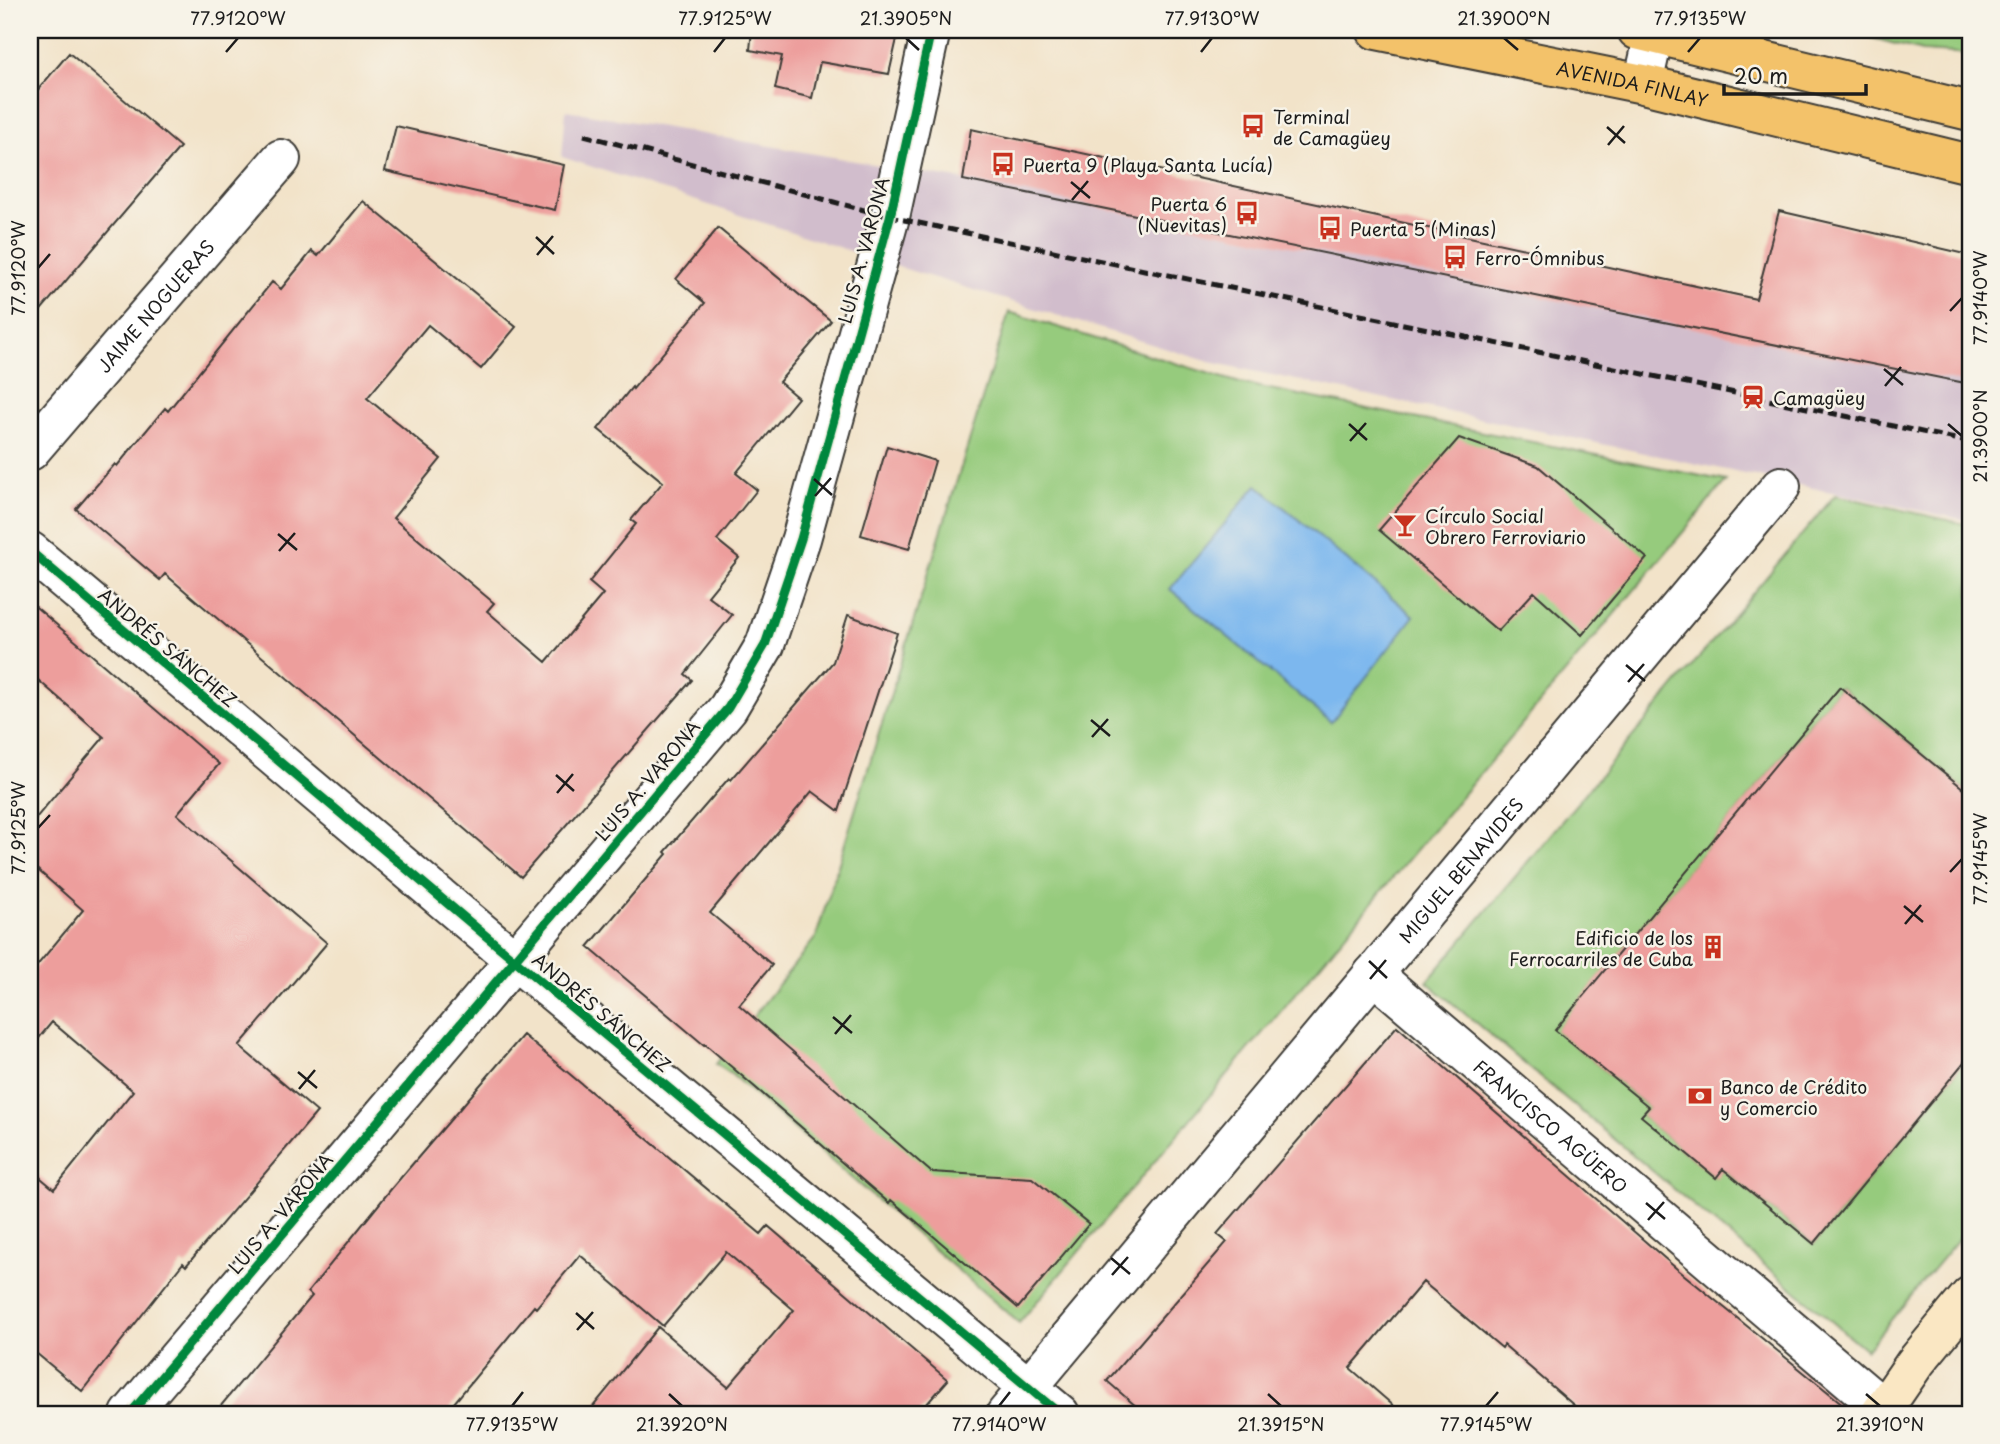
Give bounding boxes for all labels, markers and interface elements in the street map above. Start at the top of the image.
text: 77.9120°W [190,4,286,31]
text: 77.9125°W [678,4,772,31]
text: 21.3905°N [860,4,952,31]
text: 77.9130°W [1165,4,1260,31]
text: 21.3900°N [1457,4,1551,31]
text: 77.9135°W [1654,4,1747,31]
scale bar [1724,52,1865,96]
street label: AVENIDA FINLAY [1554,53,1712,113]
text: 20 m [1734,59,1788,91]
place label: Terminal de Camagüey [1273,103,1391,151]
bus stop icon: Terminal de Camagüey [1239,112,1267,140]
bus stop icon: Puerta 9 (Playa Santa Lucía) [989,150,1017,178]
place label: Puerta 9 (Playa Santa Lucía) [1023,151,1273,178]
street label: LUIS A. VARONA [830,174,896,326]
place label: Puerta 6 (Nuevitas) [1138,190,1227,238]
bus stop icon: Puerta 6 (Nuevitas) [1233,199,1261,227]
bus stop icon: Puerta 5 (Minas) [1316,214,1344,242]
place label: Puerta 5 (Minas) [1350,215,1496,242]
text: 77.9120°W [4,220,31,316]
street label: JAIME NOGUERAS [90,233,220,378]
bus stop icon: Ferro-Ómnibus [1441,243,1469,271]
place label: Ferro-Ómnibus [1475,244,1605,271]
text: 77.9140°W [1966,250,1993,345]
station icon: Camagüey [1739,383,1767,411]
place label: Camagüey [1773,384,1865,411]
text: 21.3900°N [1966,389,1993,483]
place label: Círculo Social Obrero Ferroviario [1425,502,1586,550]
bar icon: Círculo Social Obrero Ferroviario [1391,511,1419,539]
street label: ANDRÉS SÁNCHEZ [93,581,243,713]
street label: LUIS A. VARONA [588,713,706,846]
text: 77.9125°W [4,781,31,875]
street label: MIGUEL BENAVIDES [1392,791,1529,948]
text: 77.9145°W [1966,812,1993,905]
place label: Edificio de los Ferrocarriles de Cuba [1509,924,1694,972]
building icon: Edificio de los Ferrocarriles de Cuba [1699,933,1727,961]
street label: ANDRÉS SÁNCHEZ [527,946,677,1078]
street label: FRANCISCO AGÜERO [1468,1052,1634,1199]
place label: Banco de Crédito y Comercio [1720,1073,1867,1121]
bank icon: Banco de Crédito y Comercio [1686,1082,1714,1110]
street label: LUIS A. VARONA [221,1146,339,1279]
text: 77.9135°W [466,1410,559,1437]
text: 21.3920°N [636,1410,728,1437]
text: 77.9140°W [952,1410,1047,1437]
text: 21.3915°N [1237,1410,1325,1437]
text: 77.9145°W [1440,1410,1533,1437]
text: 21.3910°N [1836,1410,1924,1437]

